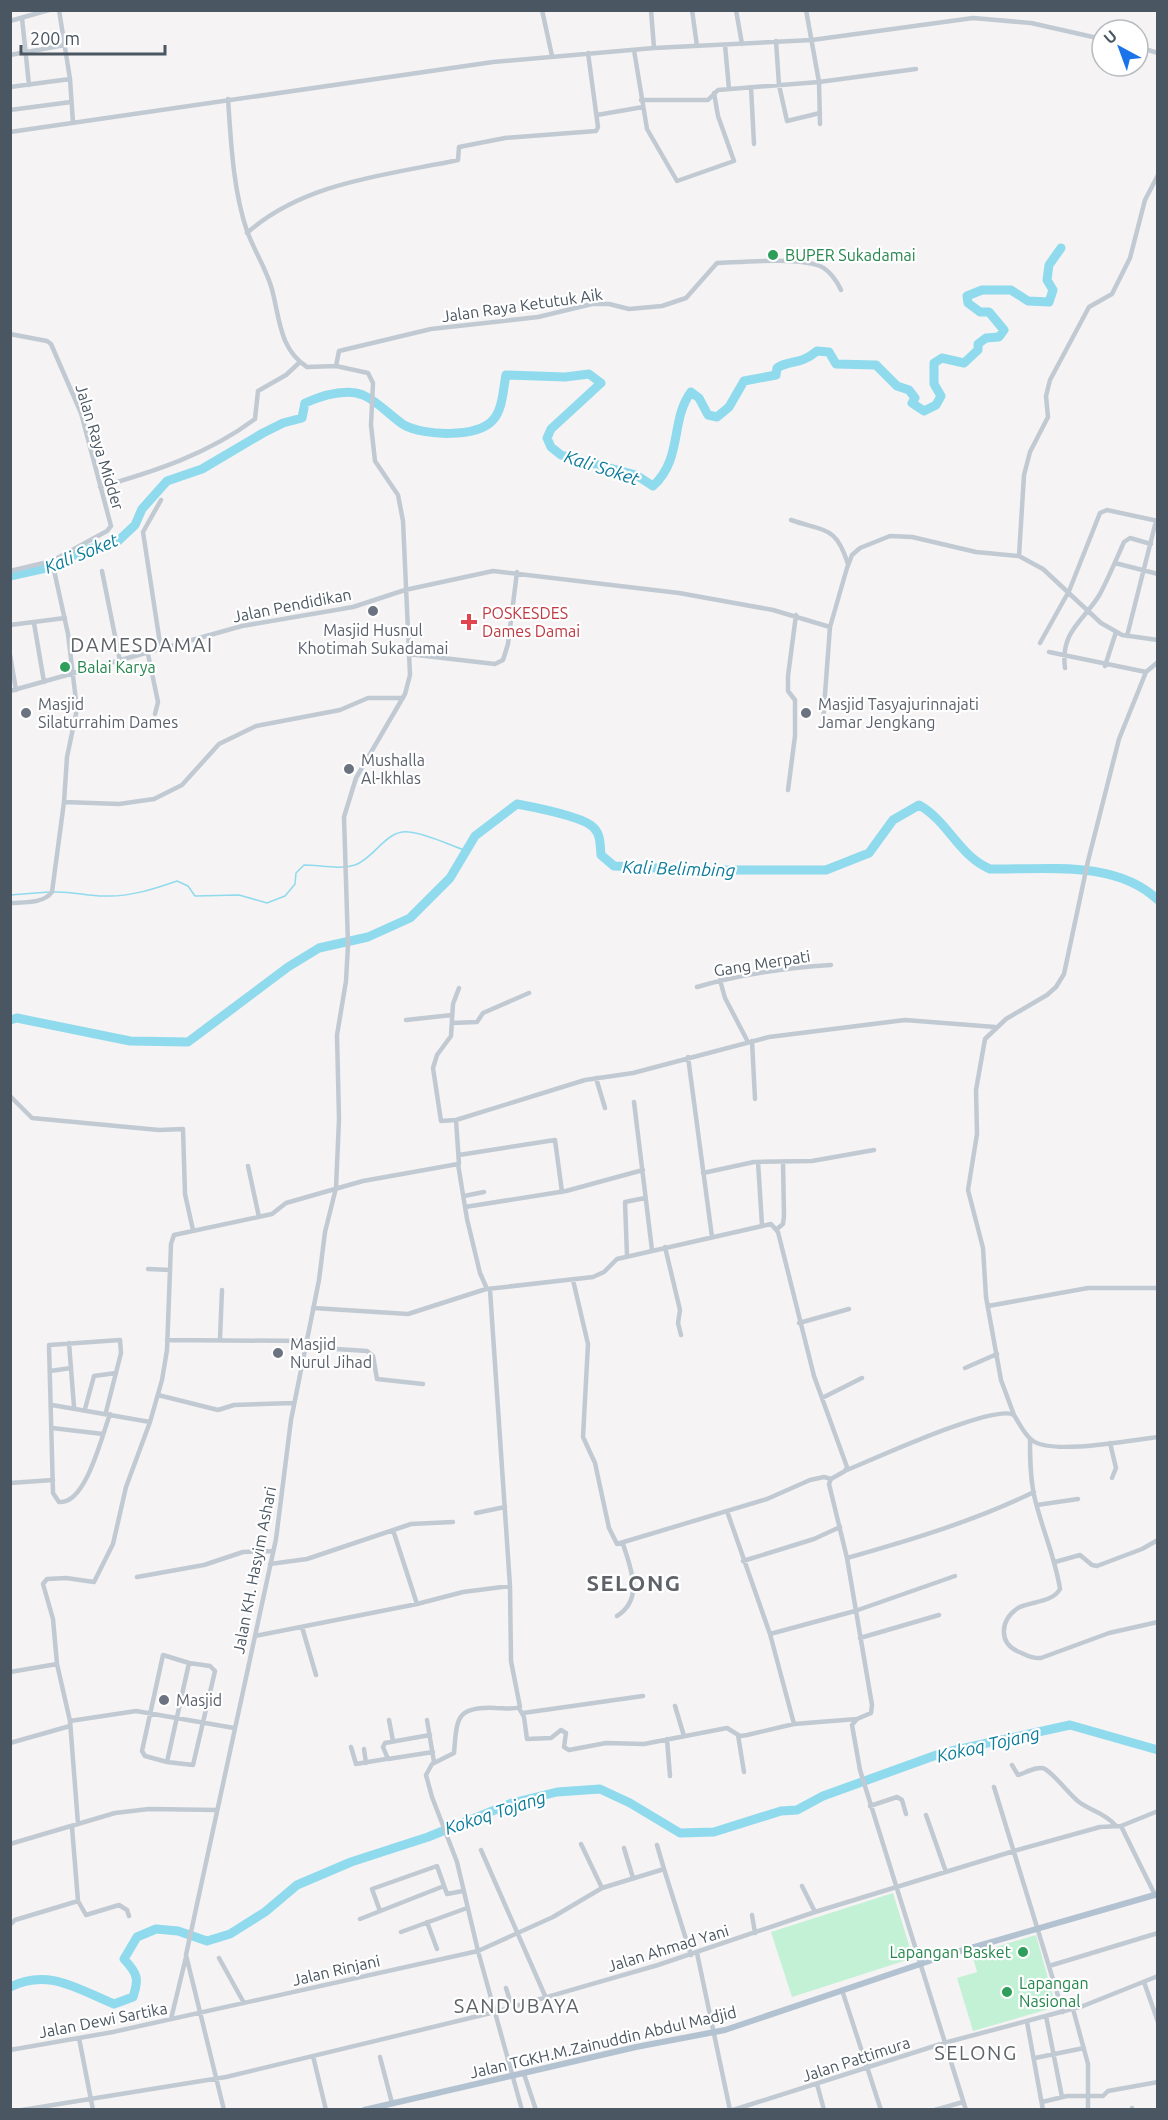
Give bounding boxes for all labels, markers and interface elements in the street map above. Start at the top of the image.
scale bar [21,18,165,56]
north arrow [1090,18,1150,78]
text: U [1100,26,1120,47]
text: 200 m [30,28,80,48]
place label: BUPER Sukadamai [785,246,916,264]
marker: BUPER Sukadamai [766,248,780,262]
street label: Jalan Raya Ketutuk Aik [440,285,604,325]
street label: Jalan Raya Midder [72,382,128,512]
water label: Kali Soket [562,445,643,489]
water label: Kali Soket [41,529,122,577]
street label: Jalan Pendidikan [231,585,353,625]
marker: Masjid Husnul Khotimah Sukadamai [366,604,380,618]
place label: POSKESDES Dames Damai [482,604,580,640]
marker: POSKESDES Dames Damai [460,613,478,631]
place label: Masjid Husnul Khotimah Sukadamai [298,621,448,657]
district label: DAMESDAMAI [70,633,214,656]
place label: Balai Karya [77,658,156,676]
marker: Balai Karya [58,660,72,674]
place label: Masjid Silaturrahim Dames [38,695,178,731]
place label: Masjid Tasyajurinnajati Jamar Jengkang [818,695,979,731]
marker: Masjid Silaturrahim Dames [19,706,33,720]
marker: Masjid Tasyajurinnajati Jamar Jengkang [799,706,813,720]
place label: Mushalla Al-Ikhlas [361,751,425,787]
marker: Mushalla Al-Ikhlas [342,762,356,776]
water label: Kali Belimbing [622,856,736,880]
street label: Gang Merpati [712,946,812,980]
place label: Masjid Nurul Jihad [290,1335,372,1371]
marker: Masjid Nurul Jihad [271,1346,285,1360]
street label: Jalan KH. Hasyim Ashari [229,1485,279,1655]
district label: SELONG [586,1570,682,1595]
place label: Masjid [176,1691,222,1709]
marker: Masjid [157,1693,171,1707]
water label: Kokoq Tojang [935,1722,1042,1766]
water label: Kokoq Tojang [442,1786,548,1838]
street label: Jalan Ahmad Yani [605,1921,731,1975]
place label: Lapangan Basket [889,1943,1012,1961]
marker: Lapangan Basket [1016,1945,1030,1959]
street label: Jalan Rinjani [290,1951,382,1989]
place label: Lapangan Nasional [1019,1974,1089,2010]
marker: Lapangan Nasional [1000,1985,1014,1999]
district label: SANDUBAYA [454,1994,580,2017]
street label: Jalan Dewi Sartika [37,1999,169,2041]
street label: Jalan TGKH.M.Zainuddin Abdul Madjid [468,2003,738,2081]
street label: Jalan Pattimura [800,2033,912,2085]
district label: SELONG [934,2041,1018,2064]

